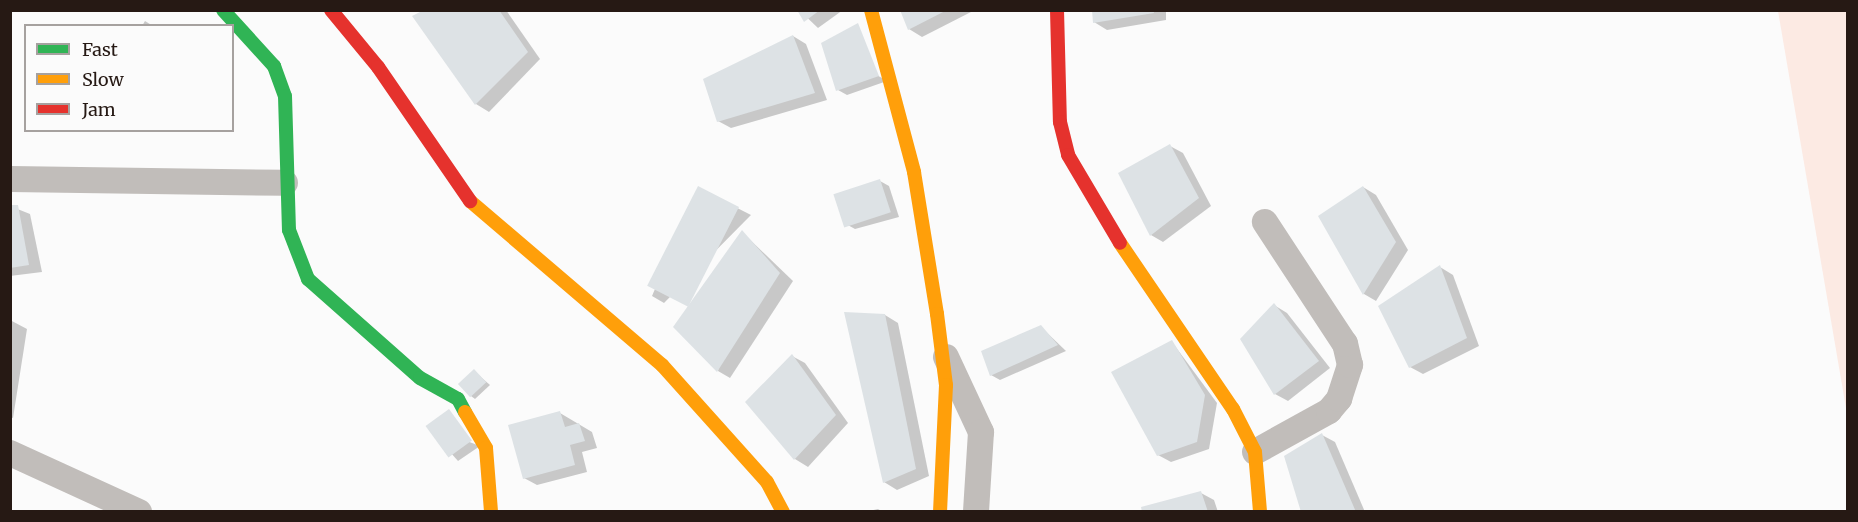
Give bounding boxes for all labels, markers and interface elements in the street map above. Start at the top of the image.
legend [24,24,234,132]
text: Fast [82,38,118,61]
text: Slow [82,68,124,91]
text: Jam [82,98,116,121]

